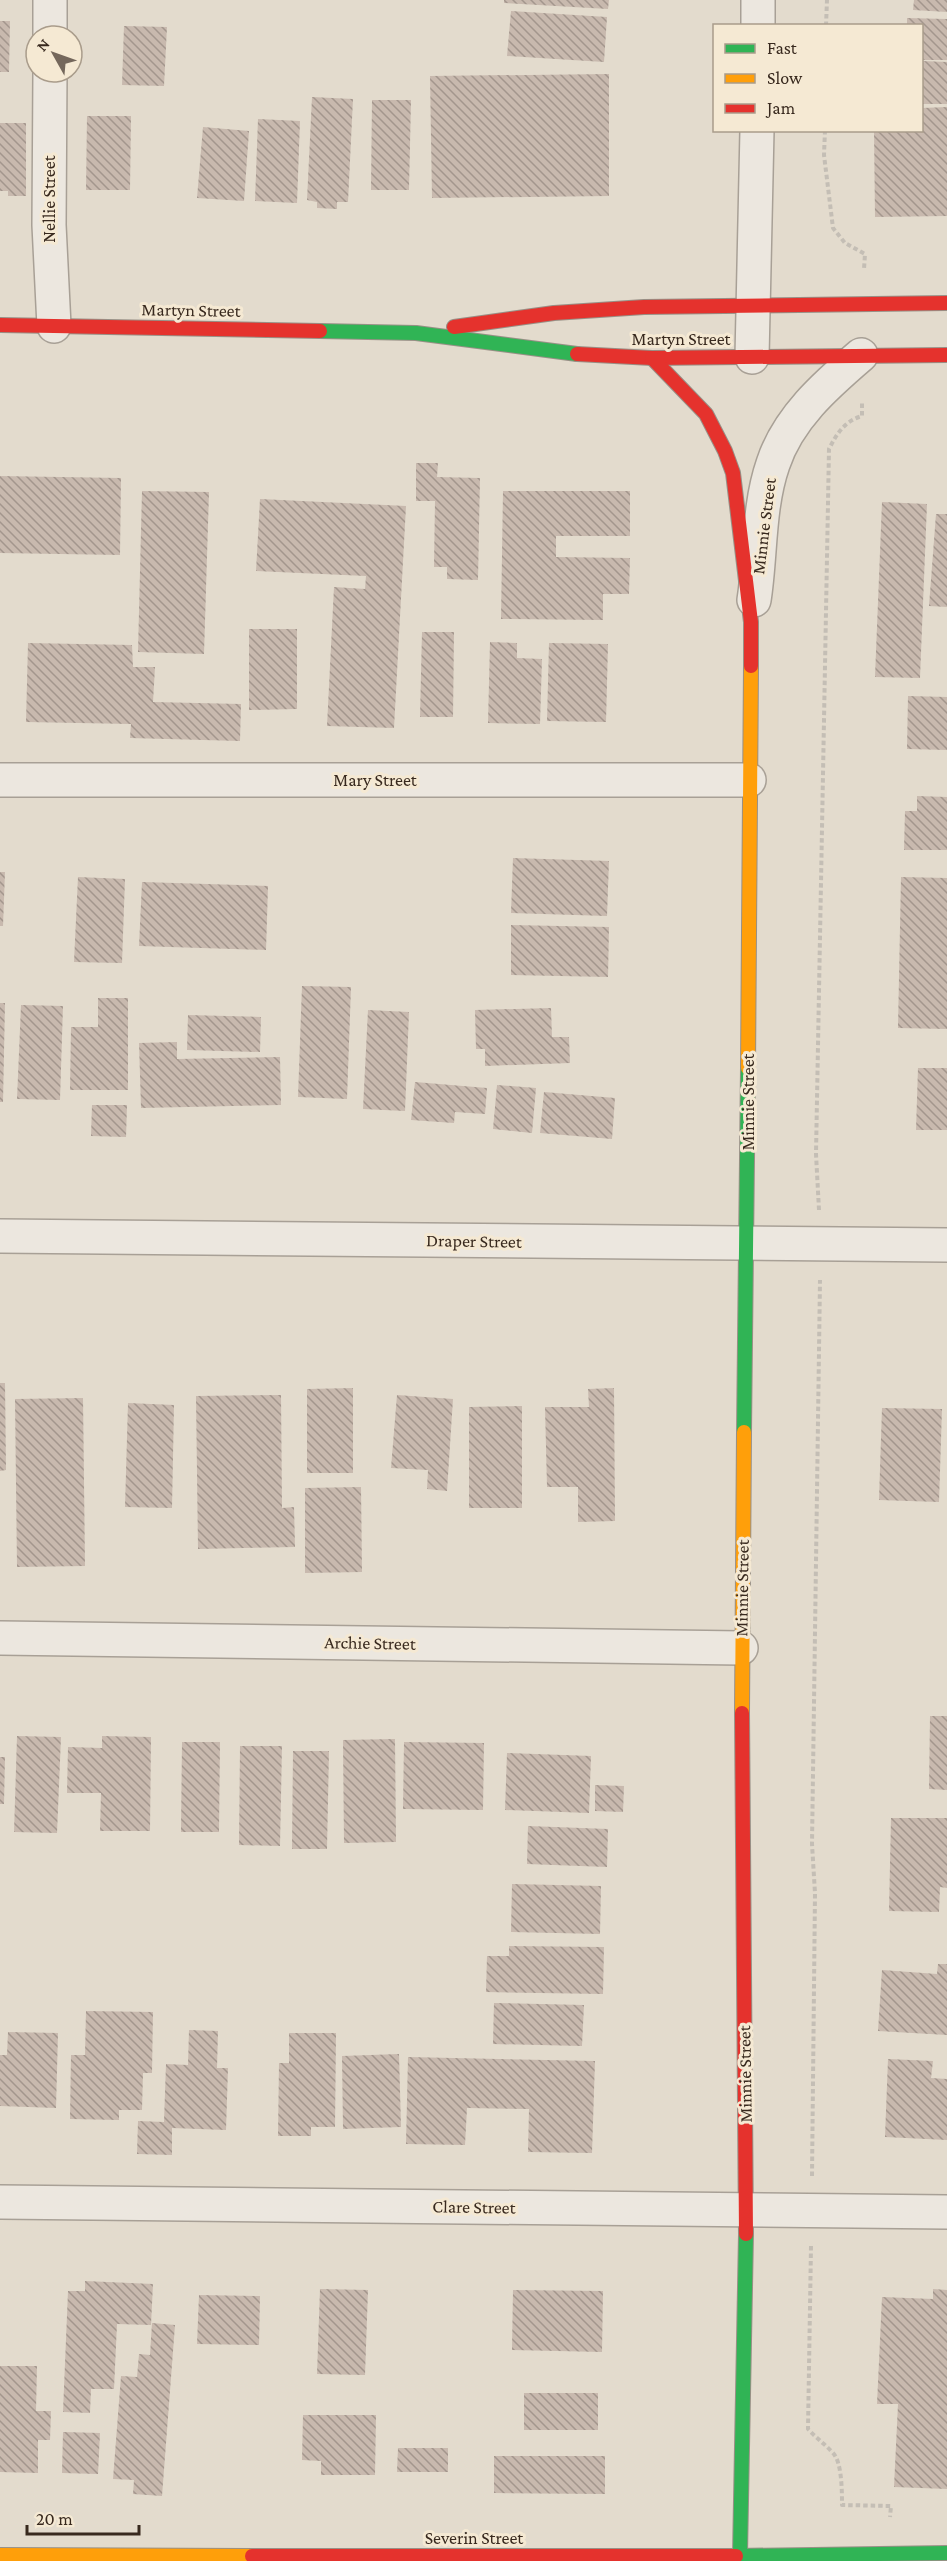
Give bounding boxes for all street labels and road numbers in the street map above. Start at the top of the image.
street label: Nellie Street [39,154,59,243]
street label: Martyn Street [141,299,242,321]
street label: Martyn Street [631,329,732,349]
street label: Minnie Street [748,476,780,575]
street label: Mary Street [333,770,418,790]
street label: Minnie Street [738,1052,758,1151]
street label: Draper Street [426,1230,523,1252]
street label: Minnie Street [731,1538,753,1637]
street label: Archie Street [324,1632,417,1654]
street label: Minnie Street [734,2024,756,2123]
street label: Clare Street [432,2196,517,2218]
street label: Severin Street [425,2528,524,2548]

